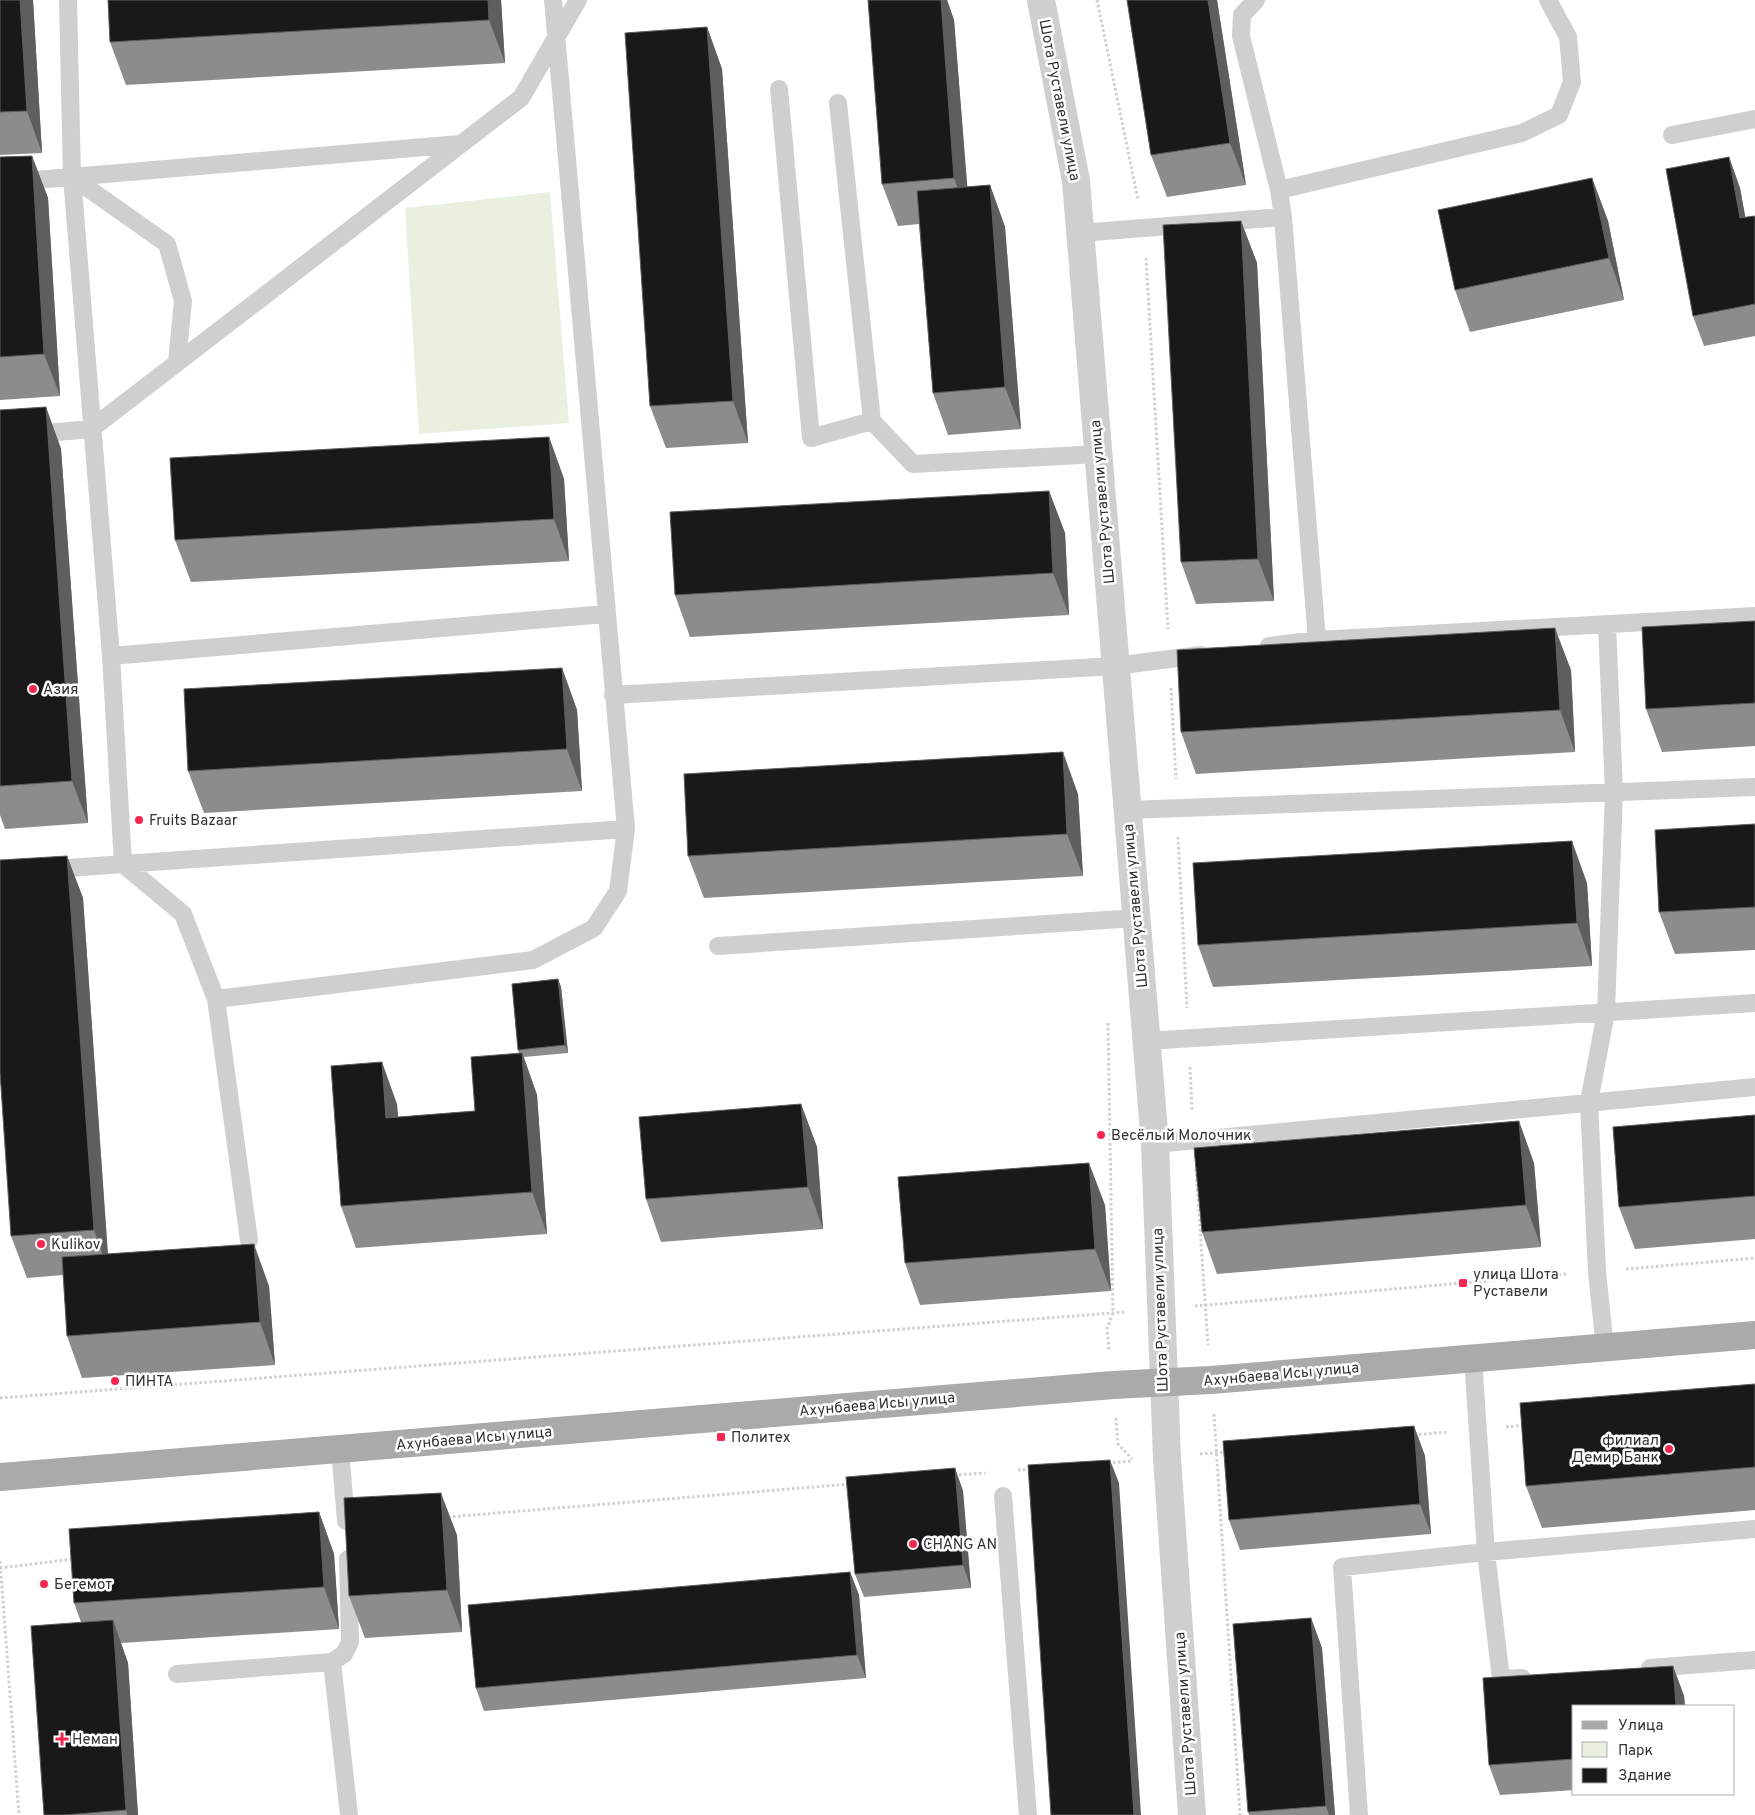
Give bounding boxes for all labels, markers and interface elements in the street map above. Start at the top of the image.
street label: Шота Руставели улица [1034,18,1084,183]
street label: Шота Руставели улица [1087,419,1120,585]
place label: Азия [43,681,78,700]
marker: Азия [27,683,39,695]
place label: Fruits Bazaar [149,812,238,831]
marker: Fruits Bazaar [133,814,145,826]
street label: Шота Руставели улица [1120,823,1153,989]
place label: Весёлый Молочник [1111,1127,1252,1146]
marker: Весёлый Молочник [1095,1129,1107,1141]
street label: Шота Руставели улица [1149,1228,1174,1392]
place label: Kulikov [51,1236,101,1255]
marker: Kulikov [35,1238,47,1250]
place label: улица Шота Руставели [1473,1266,1559,1302]
marker: улица Шота Руставели [1457,1277,1469,1289]
street label: Ахунбаева Исы улица [1202,1359,1360,1392]
place label: ПИНТА [125,1373,173,1392]
marker: ПИНТА [109,1375,121,1387]
street label: Ахунбаева Исы улица [798,1389,956,1422]
street label: Ахунбаева Исы улица [395,1423,553,1456]
place label: Политех [731,1429,791,1448]
marker: Политех [715,1431,727,1443]
place label: филиал Демир Банк [1571,1432,1659,1468]
marker: филиал Демир Банк [1663,1443,1675,1455]
place label: CHANG AN [923,1536,997,1555]
marker: CHANG AN [907,1538,919,1550]
place label: Бегемот [54,1576,112,1595]
marker: Бегемот [38,1578,50,1590]
street label: Шота Руставели улица [1171,1631,1202,1796]
legend [1572,1705,1735,1795]
text: Улица [1618,1717,1663,1736]
place label: Неман [72,1731,118,1750]
marker: Неман [56,1733,68,1745]
text: Парк [1618,1742,1653,1761]
text: Здание [1618,1767,1671,1786]

